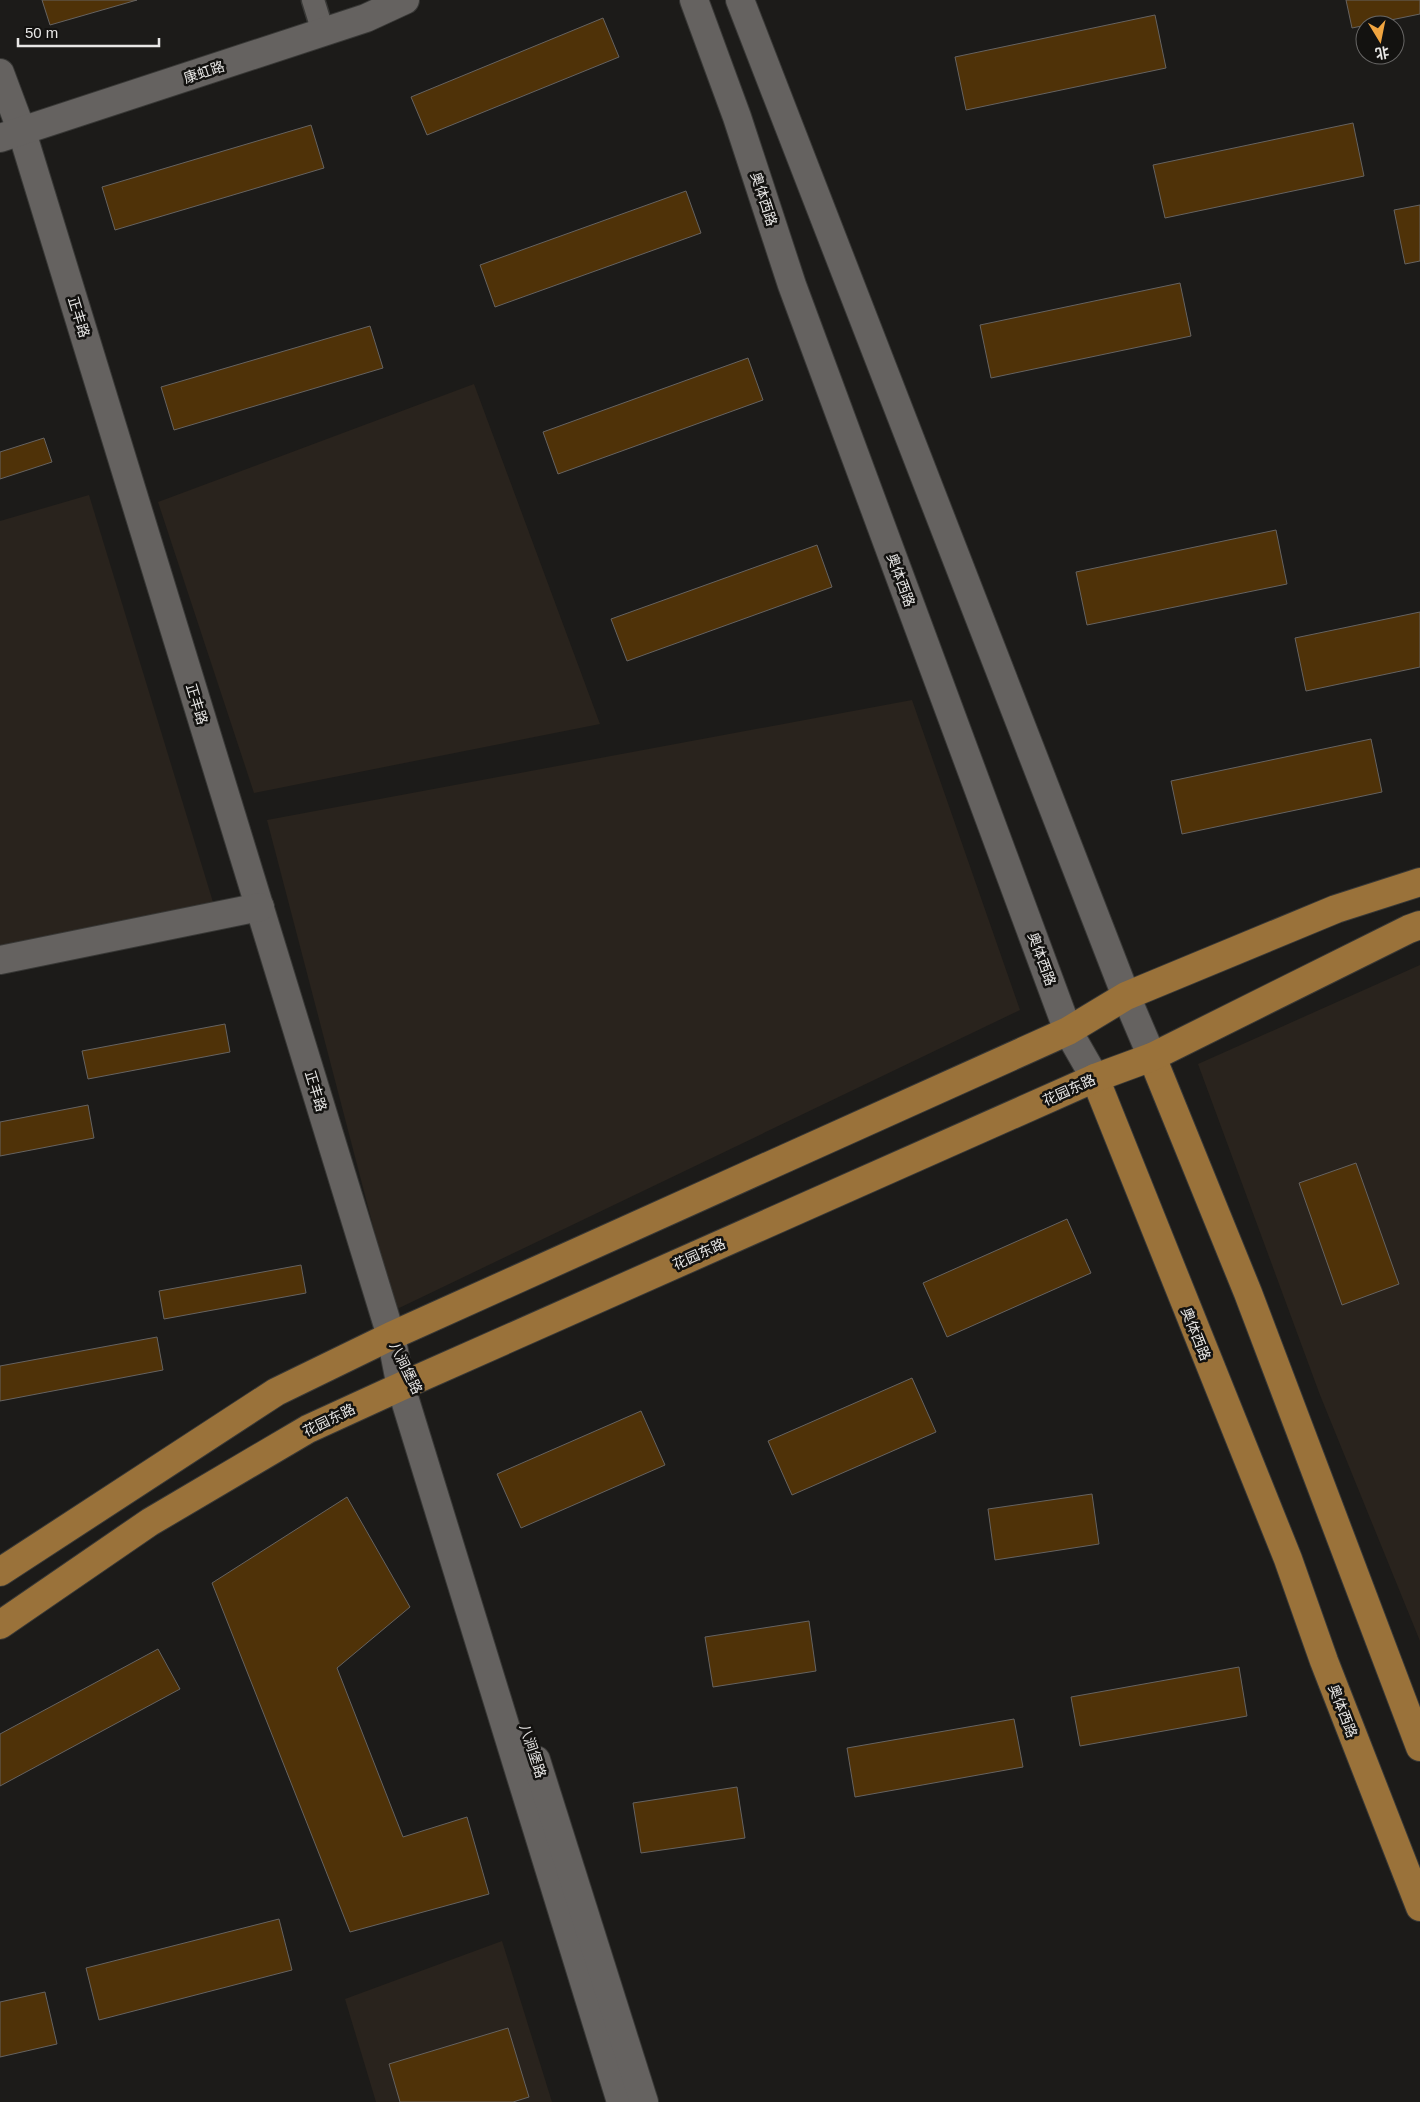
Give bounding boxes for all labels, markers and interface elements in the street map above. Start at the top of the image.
scale bar [18,15,159,47]
north arrow [1355,15,1405,65]
text: 50 m [25,24,58,41]
text: 北 [1374,44,1391,62]
street label: 康虹路 [182,58,226,86]
street label: 奥体西路 [748,170,780,228]
street label: 正丰路 [65,295,93,339]
street label: 奥体西路 [884,551,918,609]
street label: 正丰路 [183,682,211,726]
street label: 奥体西路 [1025,930,1059,988]
street label: 正丰路 [302,1069,330,1113]
street label: 花园东路 [1040,1071,1098,1109]
street label: 花园东路 [670,1235,728,1273]
street label: 奥体西路 [1178,1305,1214,1363]
street label: 八涧堡路 [387,1339,425,1397]
street label: 花园东路 [300,1401,358,1439]
street label: 奥体西路 [1325,1682,1361,1740]
street label: 八涧堡路 [517,1722,549,1780]

